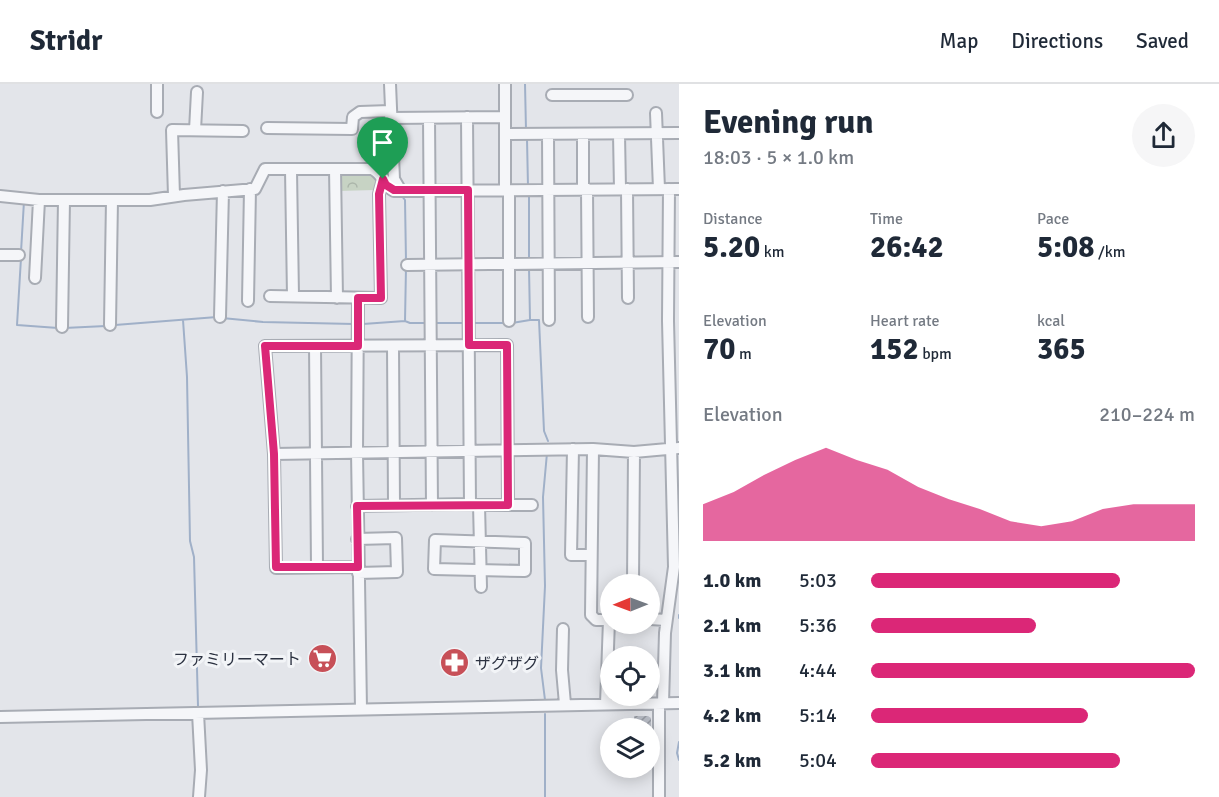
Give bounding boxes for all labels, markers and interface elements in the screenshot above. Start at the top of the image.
text: Stridr [30,24,102,58]
text: Map [940,28,978,54]
text: Directions [1011,28,1103,54]
text: Saved [1136,28,1189,54]
text: Evening run [703,102,873,143]
button: share [1132,104,1195,167]
pin [357,117,408,179]
icon: arrive [366,126,399,159]
text: 18:03 · 5 × 1.0 km [703,145,854,170]
text: Distance [703,209,763,229]
text: Time [870,209,903,229]
text: Pace [1037,209,1069,229]
text: 5.20 [703,229,760,266]
text: 26:42 [870,229,944,266]
text: 5:08 [1037,229,1094,266]
text: km [760,242,785,262]
text: /km [1094,242,1126,262]
text: Elevation [703,311,767,331]
text: Heart rate [870,311,939,331]
text: kcal [1037,311,1065,331]
text: 70 [703,331,735,368]
text: 152 [870,331,919,368]
text: 365 [1037,331,1086,368]
text: m [735,344,752,364]
text: bpm [919,344,952,364]
text: Elevation [703,402,783,427]
text: 210–224 m [1099,402,1195,427]
text: 1.0 km [703,568,761,593]
text: 5:03 [799,568,837,593]
north arrow [600,574,660,634]
map controls [600,574,660,778]
text: 2.1 km [703,613,761,638]
text: 5:36 [799,613,837,638]
supermarket icon: ファミリーマート [306,643,338,675]
button: locate [600,646,660,706]
pharmacy icon: ザグザグ [438,647,470,679]
place label: ファミリーマート [173,650,301,670]
place label: ザグザグ [475,654,539,674]
text: 3.1 km [703,658,761,683]
text: 4:44 [799,658,837,683]
text: 4.2 km [703,703,761,728]
text: 5:14 [799,703,837,728]
button: layers [600,718,660,778]
text: 5.2 km [703,748,761,773]
text: 5:04 [799,748,837,773]

